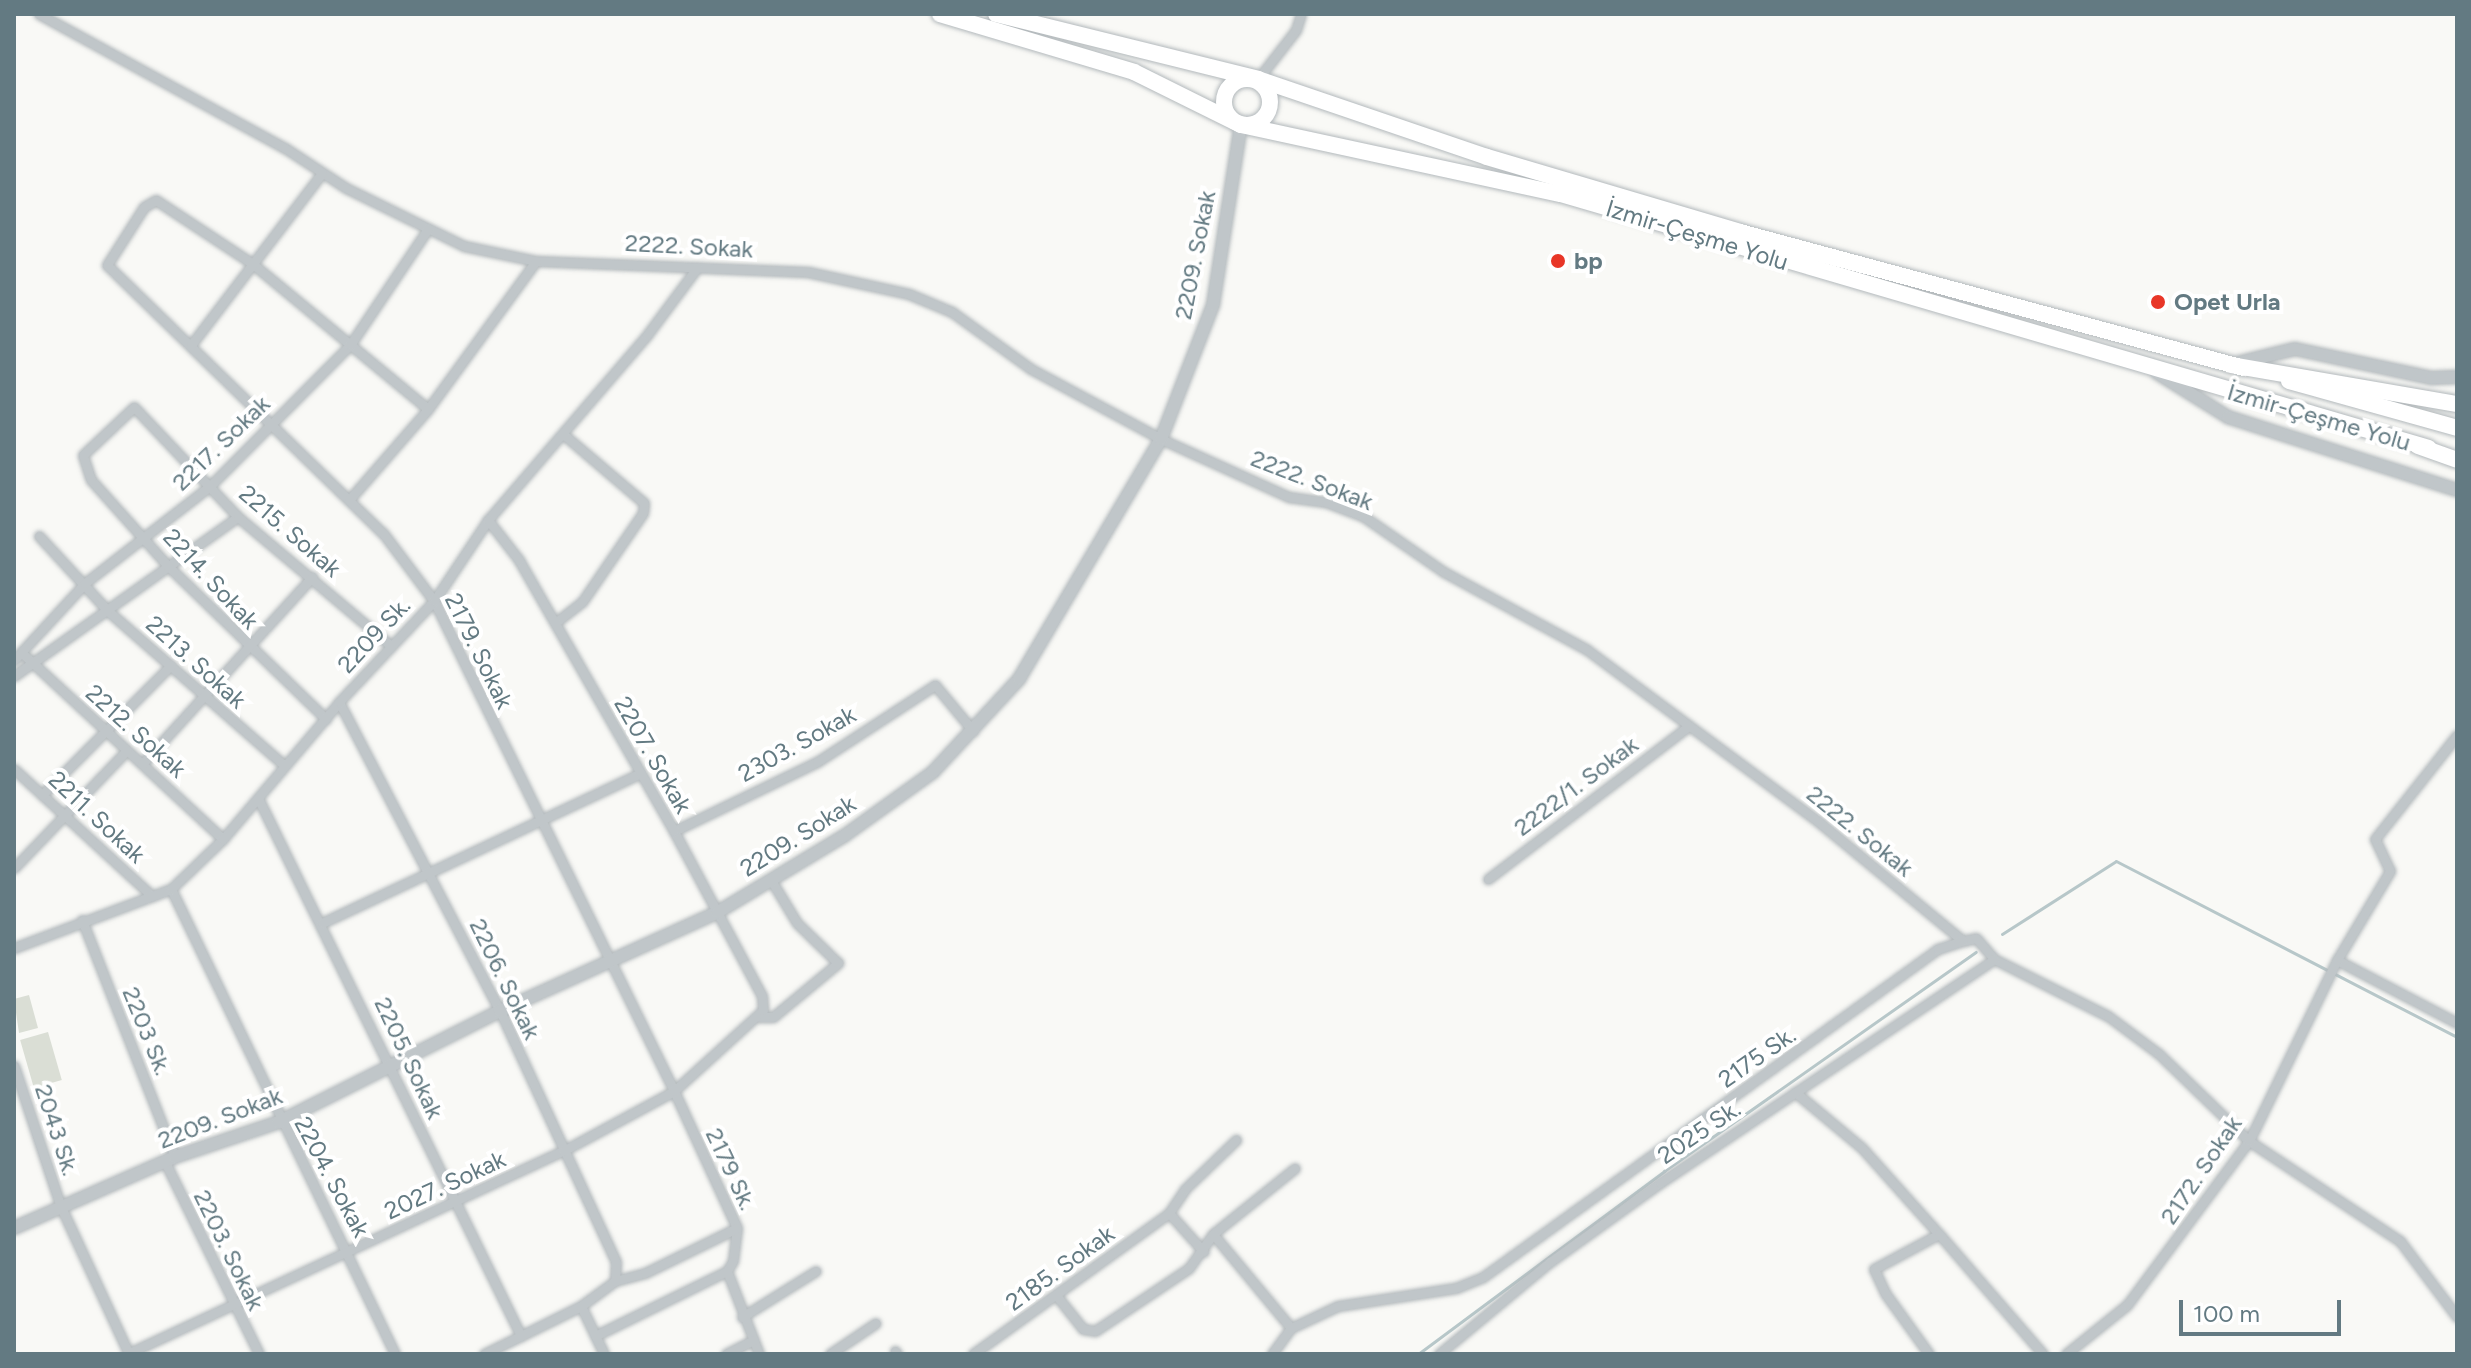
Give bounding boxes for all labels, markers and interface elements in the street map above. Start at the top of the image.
street label: 2209. Sokak [1168,188,1222,322]
street label: İzmir-Çeşme Yolu [1602,194,1792,276]
street label: 2222. Sokak [624,228,754,264]
place label: bp [1574,247,1603,275]
marker: bp [1549,252,1567,270]
place label: Opet Urla [2174,288,2281,316]
marker: Opet Urla [2149,293,2167,311]
street label: İzmir-Çeşme Yolu [2224,377,2414,457]
street label: 2217. Sokak [166,389,276,497]
street label: 2222. Sokak [1247,444,1377,516]
street label: 2215. Sokak [233,479,347,583]
street label: 2214. Sokak [157,523,265,635]
street label: 2179. Sokak [439,589,519,713]
street label: 2209 Sk. [332,591,416,679]
street label: 2213. Sokak [140,610,252,714]
street label: 2212. Sokak [80,678,192,784]
street label: 2207. Sokak [608,692,698,818]
street label: 2303. Sokak [733,700,861,788]
street label: 2222/1. Sokak [1508,730,1644,842]
street label: 2211. Sokak [43,765,151,869]
street label: 2222. Sokak [1801,779,1919,883]
street label: 2209. Sokak [735,789,861,883]
street label: 2206. Sokak [463,914,547,1044]
street label: 2203 Sk. [116,983,178,1079]
street label: 2205. Sokak [368,993,450,1123]
street label: 2175 Sk. [1713,1020,1801,1094]
street label: 2043 Sk. [29,1081,85,1179]
street label: 2209. Sokak [154,1081,286,1155]
street label: 2025 Sk. [1652,1094,1746,1170]
street label: 2172. Sokak [2154,1110,2248,1230]
street label: 2204. Sokak [288,1112,376,1242]
street label: 2179 Sk. [700,1123,762,1215]
street label: 2027. Sokak [380,1144,510,1226]
street label: 2203. Sokak [188,1185,270,1315]
street label: 2185. Sokak [1000,1219,1120,1317]
scale bar [2183,1284,2345,1334]
text: 100 m [2193,1299,2260,1328]

